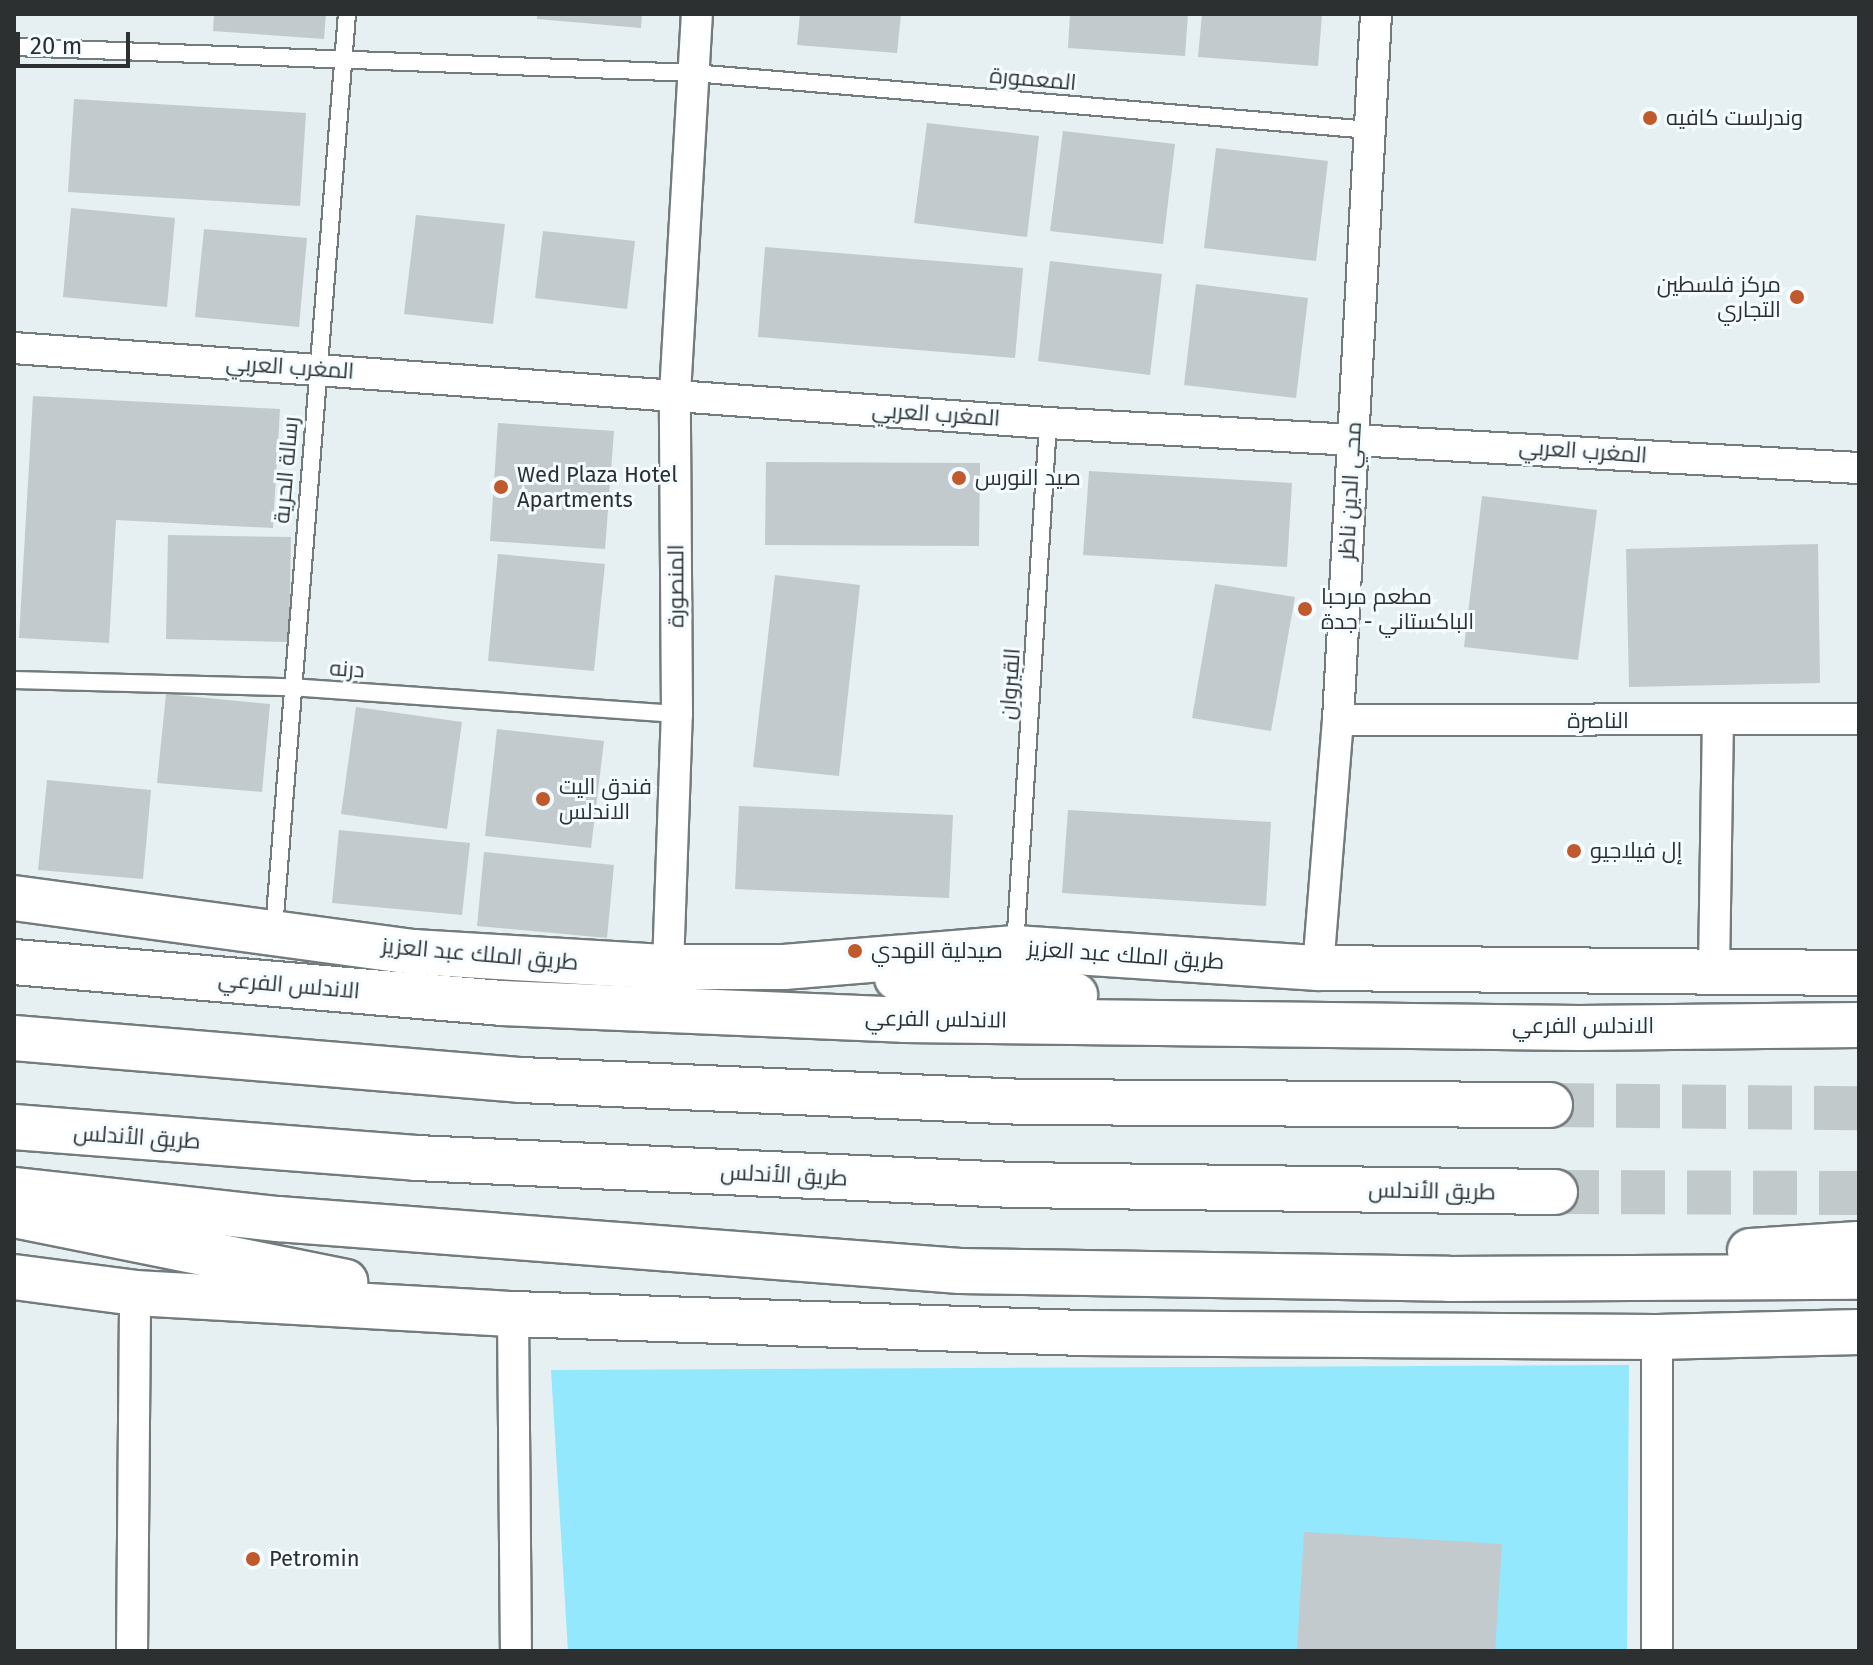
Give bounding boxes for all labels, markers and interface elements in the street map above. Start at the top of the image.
scale bar [20,16,134,66]
text: 20 m [30,32,82,60]
street label: المعمورة [989,62,1077,96]
place label: وندرلست كافيه [1666,105,1803,131]
marker: وندرلست كافيه [1641,109,1659,127]
place label: مركز فلسطين التجاري [1657,271,1781,322]
marker: مركز فلسطين التجاري [1788,288,1806,306]
street label: المغرب العربي [225,349,355,385]
street label: المغرب العربي [871,396,1001,432]
street label: رسالة الحرية [268,415,304,525]
street label: محي الدين ناظر [1333,421,1367,561]
street label: المغرب العربي [1518,433,1648,469]
place label: Wed Plaza Hotel Apartments [517,461,678,512]
place label: صيد النورس [975,465,1081,491]
marker: صيد النورس [950,469,968,487]
marker: Wed Plaza Hotel Apartments [492,478,510,496]
street label: المنصورة [663,544,689,628]
place label: مطعم مرحبا الباكستاني - جدة [1321,583,1474,634]
marker: مطعم مرحبا الباكستاني - جدة [1296,600,1314,618]
street label: القيروان [994,647,1026,721]
street label: درنه [329,655,365,683]
street label: الناصرة [1567,708,1629,734]
place label: فندق اليت الاندلس [559,773,652,824]
marker: فندق اليت الاندلس [534,790,552,808]
place label: إل فيلاجيو [1590,838,1682,864]
marker: إل فيلاجيو [1565,842,1583,860]
street label: طريق الملك عبد العزيز [381,932,579,976]
street label: طريق الملك عبد العزيز [1027,935,1225,975]
place label: صيدلية النهدي [871,938,1003,964]
marker: صيدلية النهدي [846,942,864,960]
street label: الاندلس الفرعي [217,966,361,1004]
street label: الاندلس الفرعي [865,1005,1007,1033]
street label: الاندلس الفرعي [1512,1013,1654,1039]
street label: طريق الأندلس [73,1119,201,1155]
street label: طريق الأندلس [720,1158,848,1192]
street label: طريق الأندلس [1368,1177,1496,1205]
place label: Petromin [269,1546,360,1572]
marker: Petromin [244,1550,262,1568]

